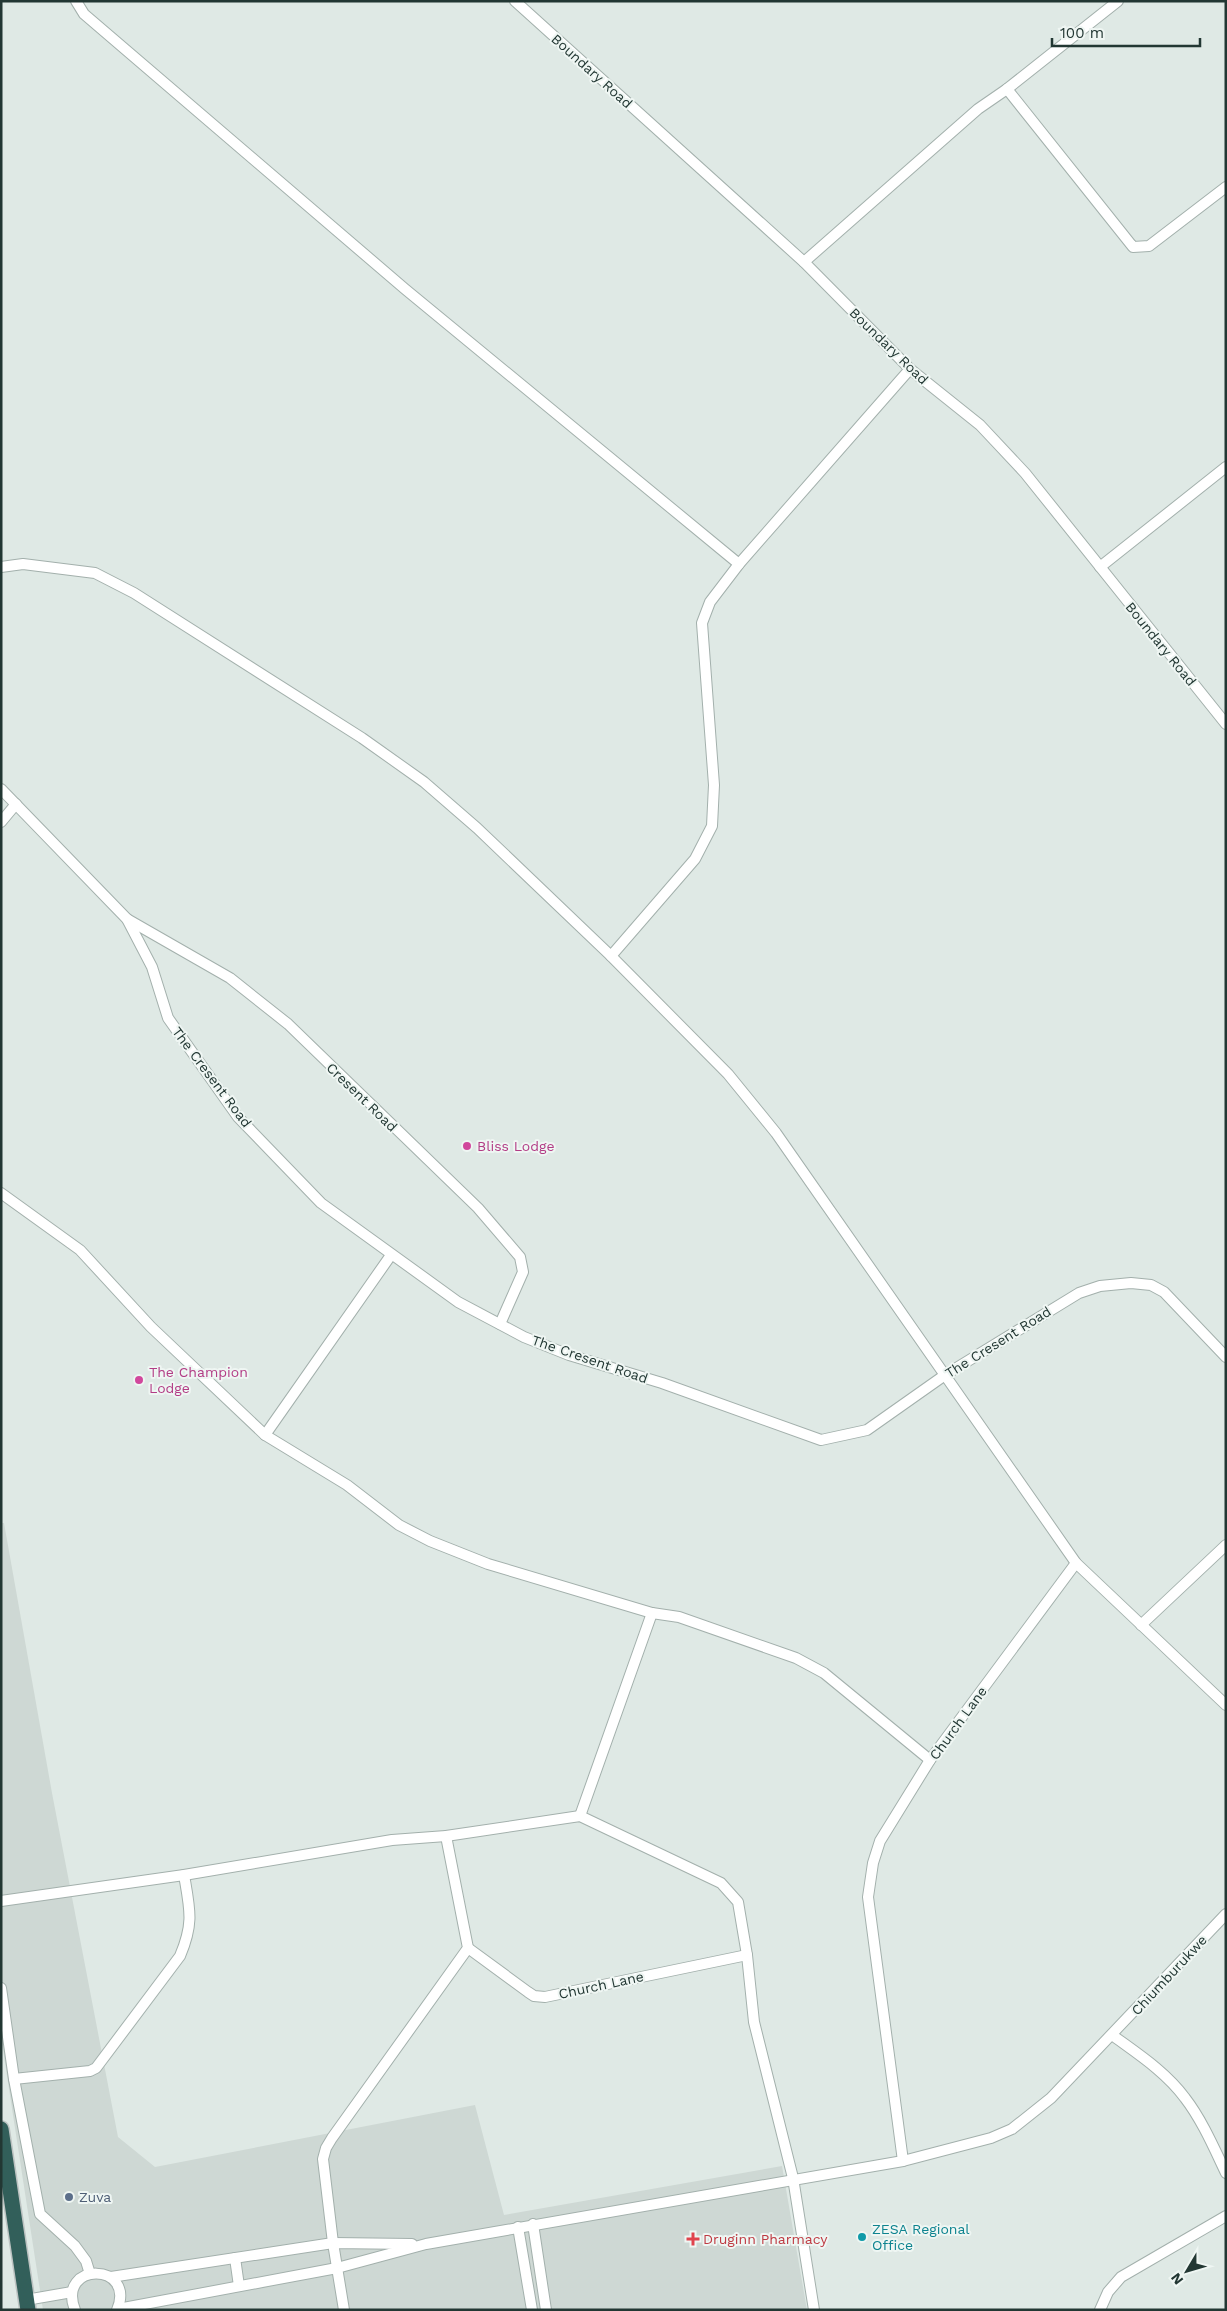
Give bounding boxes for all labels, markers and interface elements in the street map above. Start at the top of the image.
scale bar [1052,15,1200,47]
text: 100 m [1060,24,1104,42]
street label: Boundary Road [548,31,636,111]
street label: Boundary Road [846,304,932,388]
street label: Boundary Road [1122,599,1200,689]
street label: The Cresent Road [169,1024,255,1130]
street label: Cresent Road [323,1059,401,1135]
place label: Bliss Lodge [477,1138,555,1154]
marker: Bliss Lodge [461,1140,473,1152]
street label: The Cresent Road [942,1303,1054,1381]
street label: The Cresent Road [530,1332,650,1386]
place label: The Champion Lodge [149,1364,248,1396]
marker: The Champion Lodge [133,1374,145,1386]
street label: Church Lane [926,1683,990,1763]
street label: Chiumburukwe [1128,1932,1210,2018]
street label: Church Lane [557,1968,645,2002]
place label: Zuva [79,2189,111,2205]
marker: Zuva [63,2191,75,2203]
place label: ZESA Regional Office [872,2221,970,2253]
place label: Druginn Pharmacy [703,2231,828,2247]
marker: ZESA Regional Office [856,2231,868,2243]
marker: Druginn Pharmacy [687,2233,699,2245]
north arrow [1162,2246,1212,2296]
text: N [1167,2270,1186,2288]

